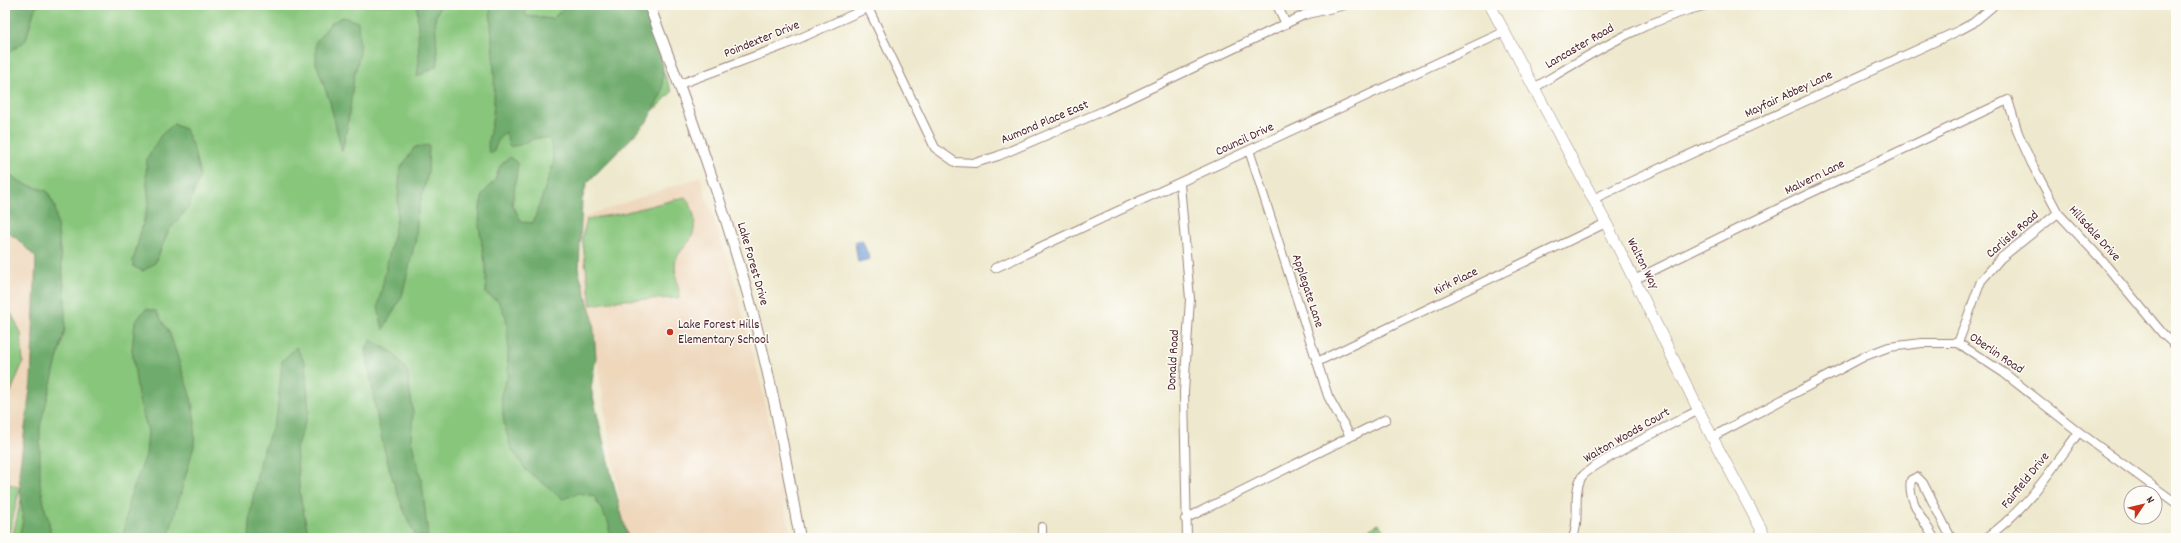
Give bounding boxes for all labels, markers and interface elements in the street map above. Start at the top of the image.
street label: Poindexter Drive [721,16,803,64]
street label: Lancaster Road [1542,20,1618,74]
street label: Mayfair Abbey Lane [1742,66,1836,124]
street label: Aumond Place East [998,96,1092,150]
street label: Council Drive [1213,118,1278,162]
street label: Malvern Lane [1782,155,1849,201]
street label: Hillsdale Drive [2064,202,2125,266]
street label: Carlisle Road [1982,207,2044,263]
street label: Lake Forest Drive [731,220,773,308]
street label: Walton Way [1621,235,1663,293]
street label: Applegate Lane [1286,252,1328,330]
street label: Kirk Place [1430,263,1482,301]
place label: Lake Forest Hills Elementary School [678,316,769,350]
marker: Lake Forest Hills Elementary School [665,327,675,337]
street label: Donald Road [1163,329,1185,391]
street label: Oberlin Road [1965,329,2027,379]
street label: Walton Woods Court [1580,403,1674,469]
street label: Fairfield Drive [1997,448,2055,513]
north arrow [2123,485,2163,525]
text: N [2141,494,2158,508]

